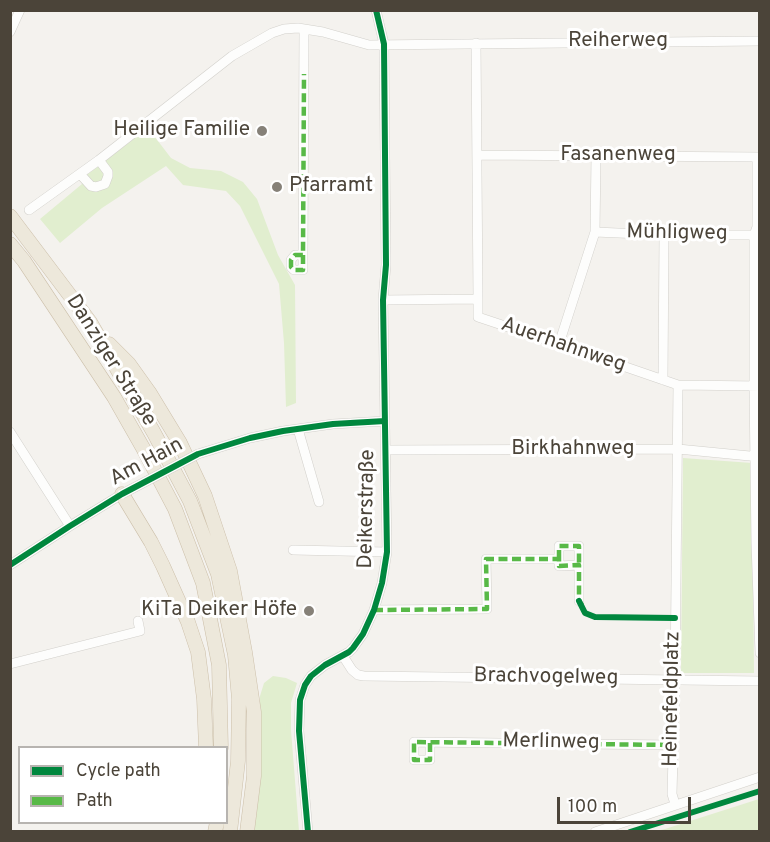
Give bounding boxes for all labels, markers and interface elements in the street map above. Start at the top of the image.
street label: Reiherweg [568,29,668,55]
place label: Heilige Familie [113,118,250,144]
marker: Heilige Familie [255,124,269,138]
street label: Fasanenweg [560,143,676,169]
place label: Pfarramt [289,174,373,200]
marker: Pfarramt [270,180,284,194]
street label: Mühligweg [626,221,728,247]
street label: Danziger Straße [59,291,161,431]
street label: Auerhahnweg [497,313,629,379]
street label: Am Hain [106,433,188,493]
street label: Birkhahnweg [511,437,635,463]
street label: Deikerstraße [354,449,382,569]
place label: KiTa Deiker Höfe [141,598,297,624]
marker: KiTa Deiker Höfe [302,604,316,618]
street label: Heinefeldplatz [659,631,687,767]
street label: Brachvogelweg [473,664,619,692]
street label: Merlinweg [502,730,600,756]
legend [18,746,228,824]
text: Cycle path [76,760,161,783]
scale bar [560,785,694,823]
text: Path [76,790,113,813]
text: 100 m [568,796,617,819]

